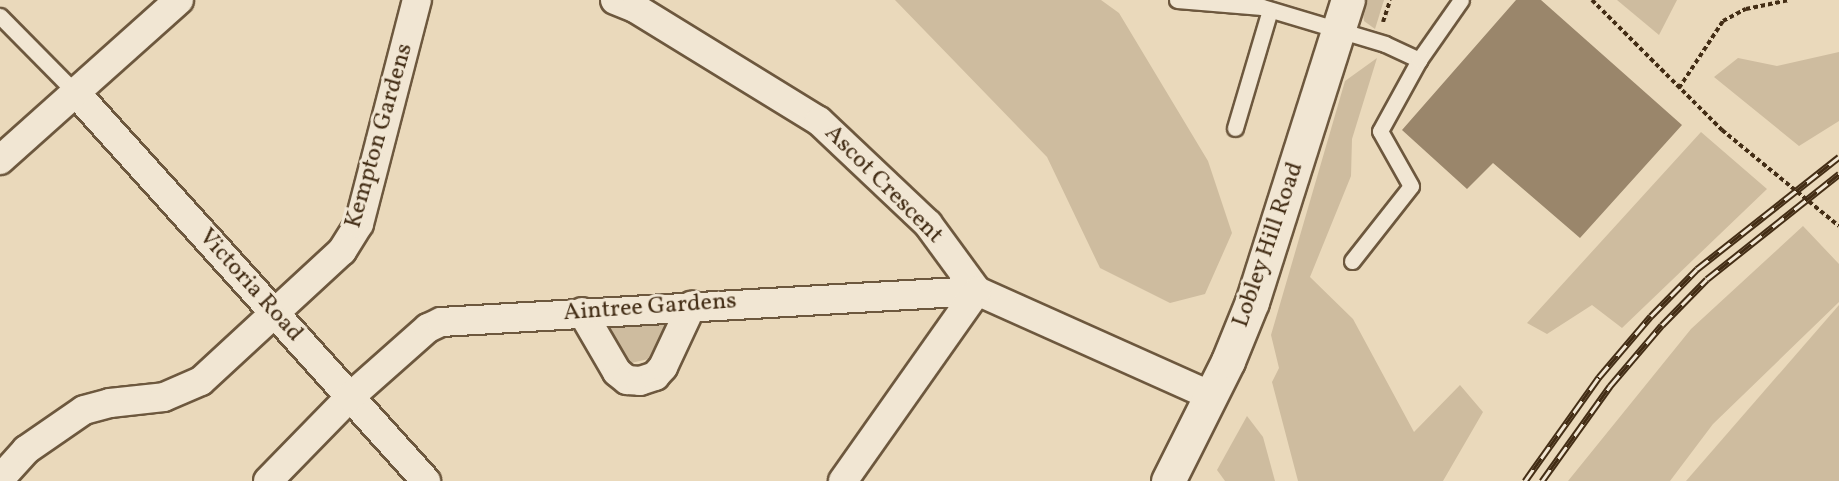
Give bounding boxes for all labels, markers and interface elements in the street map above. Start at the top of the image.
street label: Kempton Gardens [340,40,420,232]
street label: Ascot Crescent [818,120,948,250]
street label: Lobley Hill Road [1227,158,1311,332]
street label: Victoria Road [192,223,308,349]
street label: Aintree Gardens [562,288,738,328]

